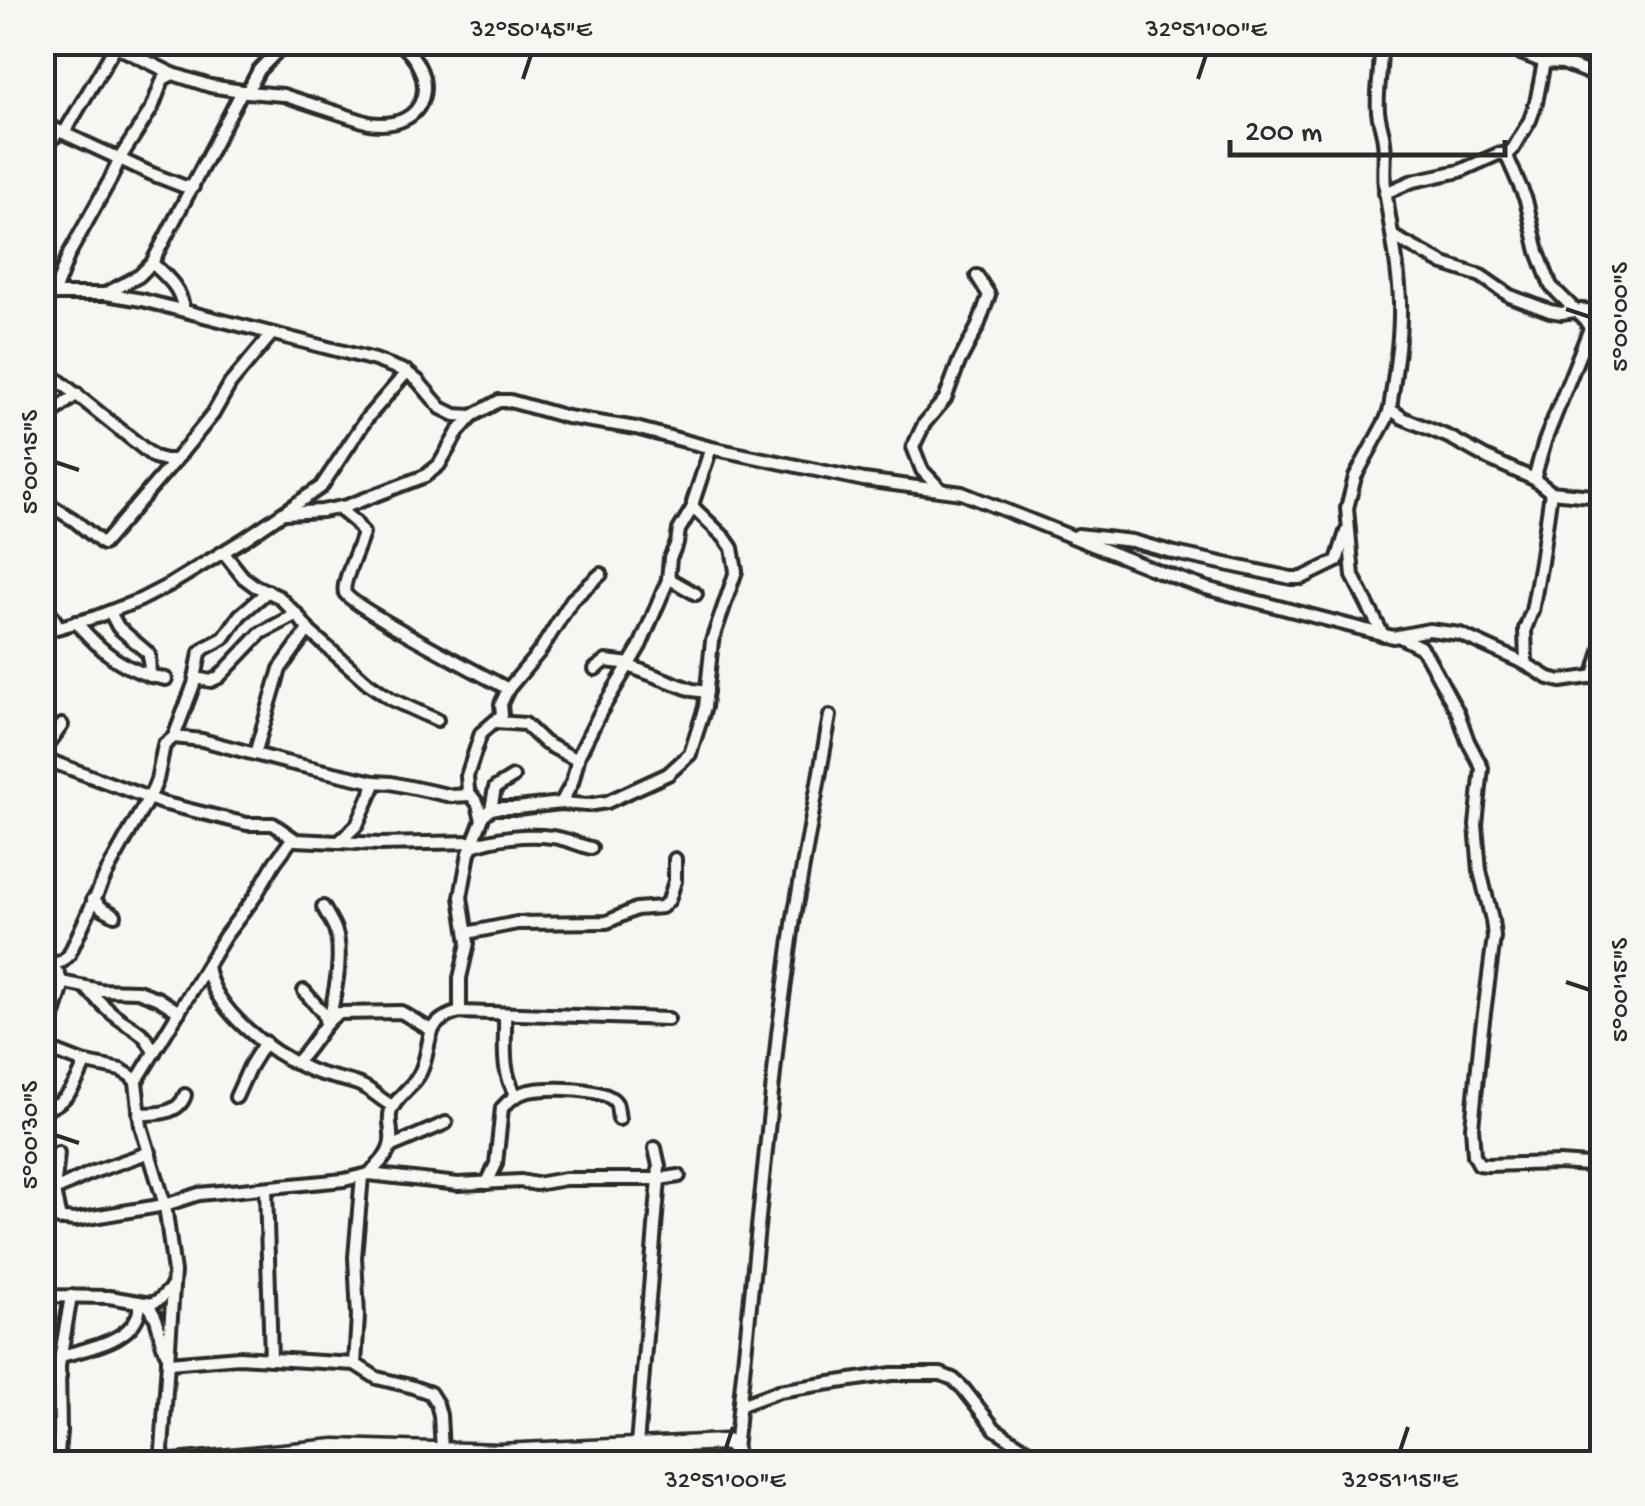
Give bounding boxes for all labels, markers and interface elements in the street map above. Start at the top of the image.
text: 32°50'45"E [469,17,593,46]
text: 32°51'00"E [1145,17,1268,46]
scale bar [1230,95,1505,157]
text: 200 m [1245,117,1322,152]
text: 5°00'00"S [1608,262,1637,372]
text: 5°00'15"S [18,409,47,514]
text: 5°00'15"S [1608,937,1637,1042]
text: 5°00'30"S [18,1080,47,1189]
text: 32°51'00"E [664,1468,787,1497]
text: 32°51'15"E [1341,1468,1459,1497]

